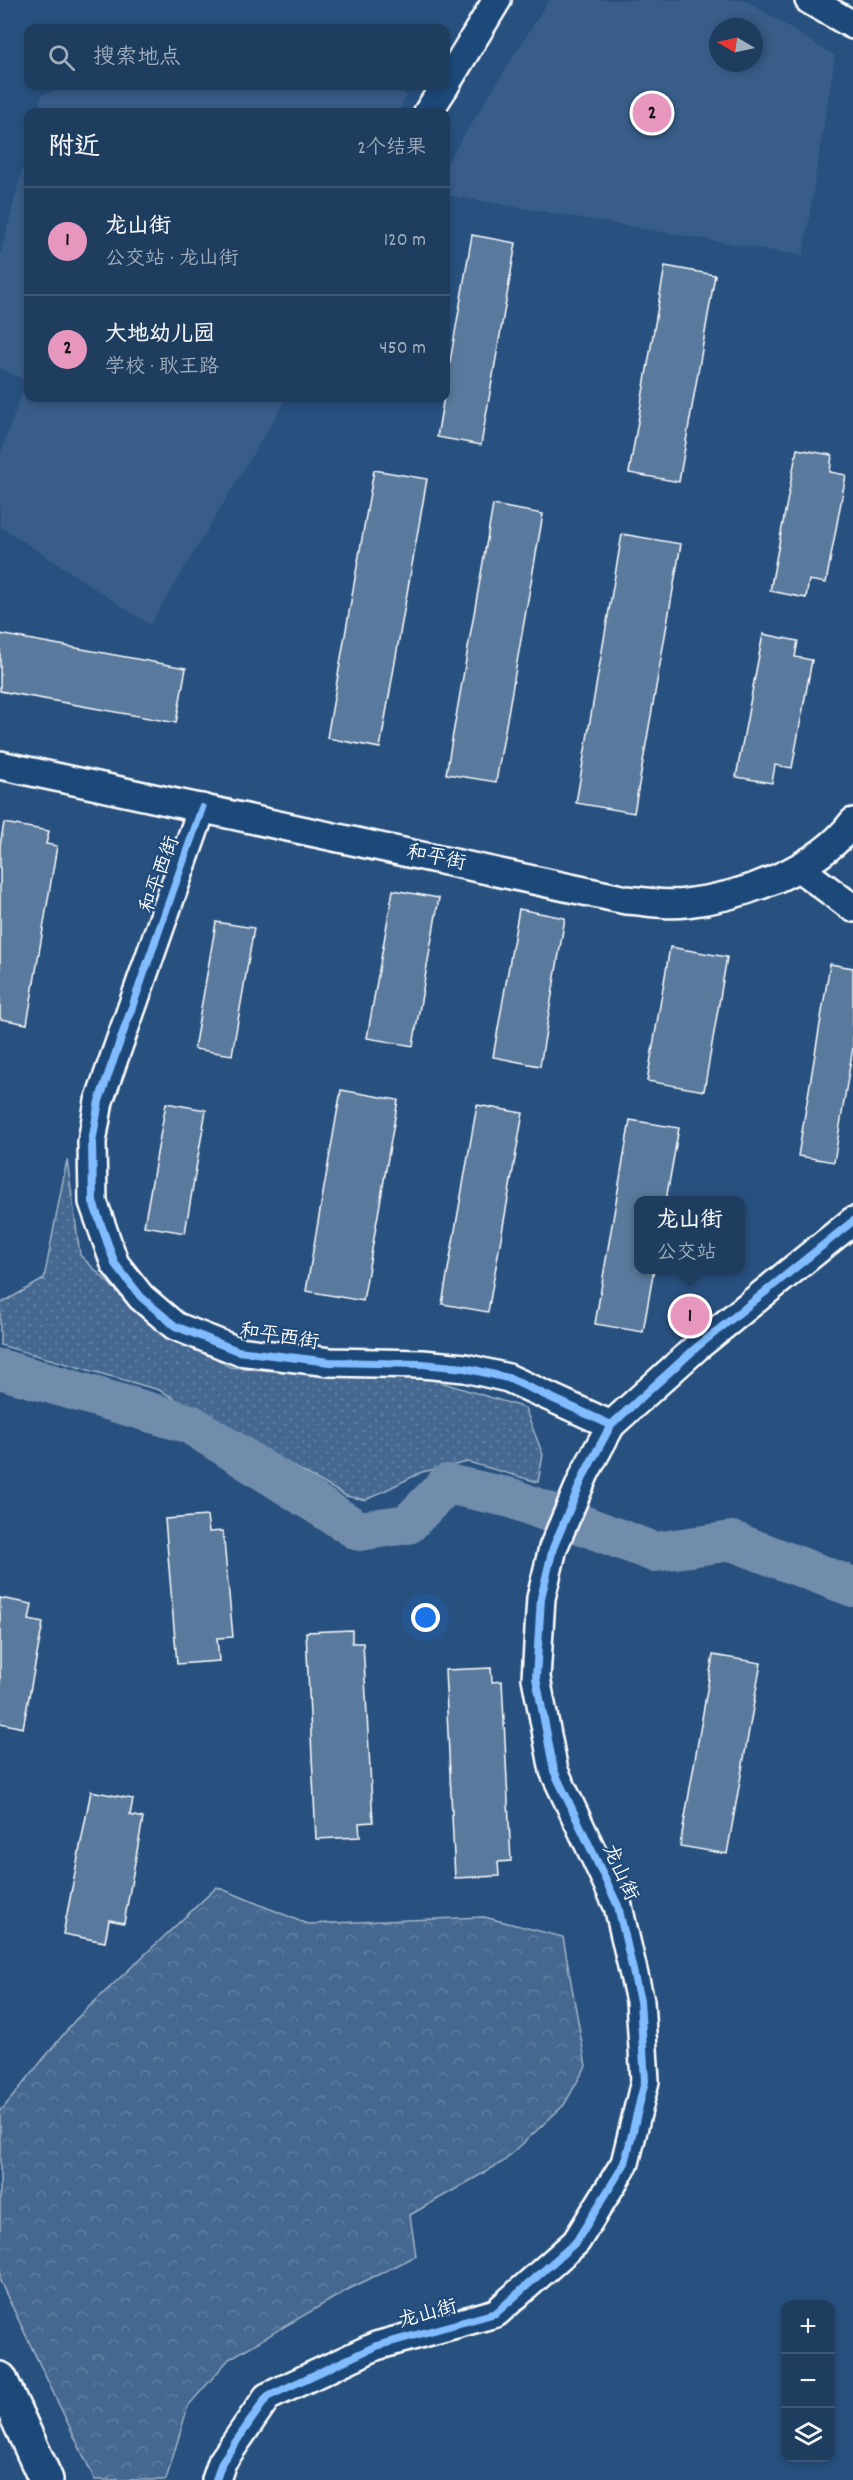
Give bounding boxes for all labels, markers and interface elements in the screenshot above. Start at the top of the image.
north arrow [709,18,763,72]
search box [24,24,450,90]
icon: search [45,41,78,74]
text: 搜索地点 [93,43,181,74]
pin: 2 [632,90,672,136]
text: 附近 [48,130,100,167]
text: 2个结果 [357,135,426,163]
text: 龙山街 [105,212,171,243]
text: 1 [65,227,70,255]
text: 120 m [384,227,426,255]
text: 公交站 · 龙山街 [105,246,239,274]
text: 大地幼儿园 [105,320,215,351]
text: 2 [63,335,72,363]
text: 450 m [379,335,426,363]
text: 学校 · 耿王路 [105,354,219,382]
street label: 和平西街 [134,833,188,917]
street label: 和平街 [404,839,468,879]
popup [634,1196,745,1274]
text: 龙山街 [656,1206,723,1237]
text: 公交站 [656,1240,716,1268]
pin: 1 [670,1294,710,1338]
street label: 和平西街 [237,1318,321,1358]
your location [411,1603,440,1632]
street label: 龙山街 [594,1840,644,1906]
street label: 龙山街 [395,2294,461,2336]
map controls [781,2300,835,2462]
button: + [781,2300,835,2354]
button: − [781,2354,835,2408]
button: layers [781,2408,835,2462]

